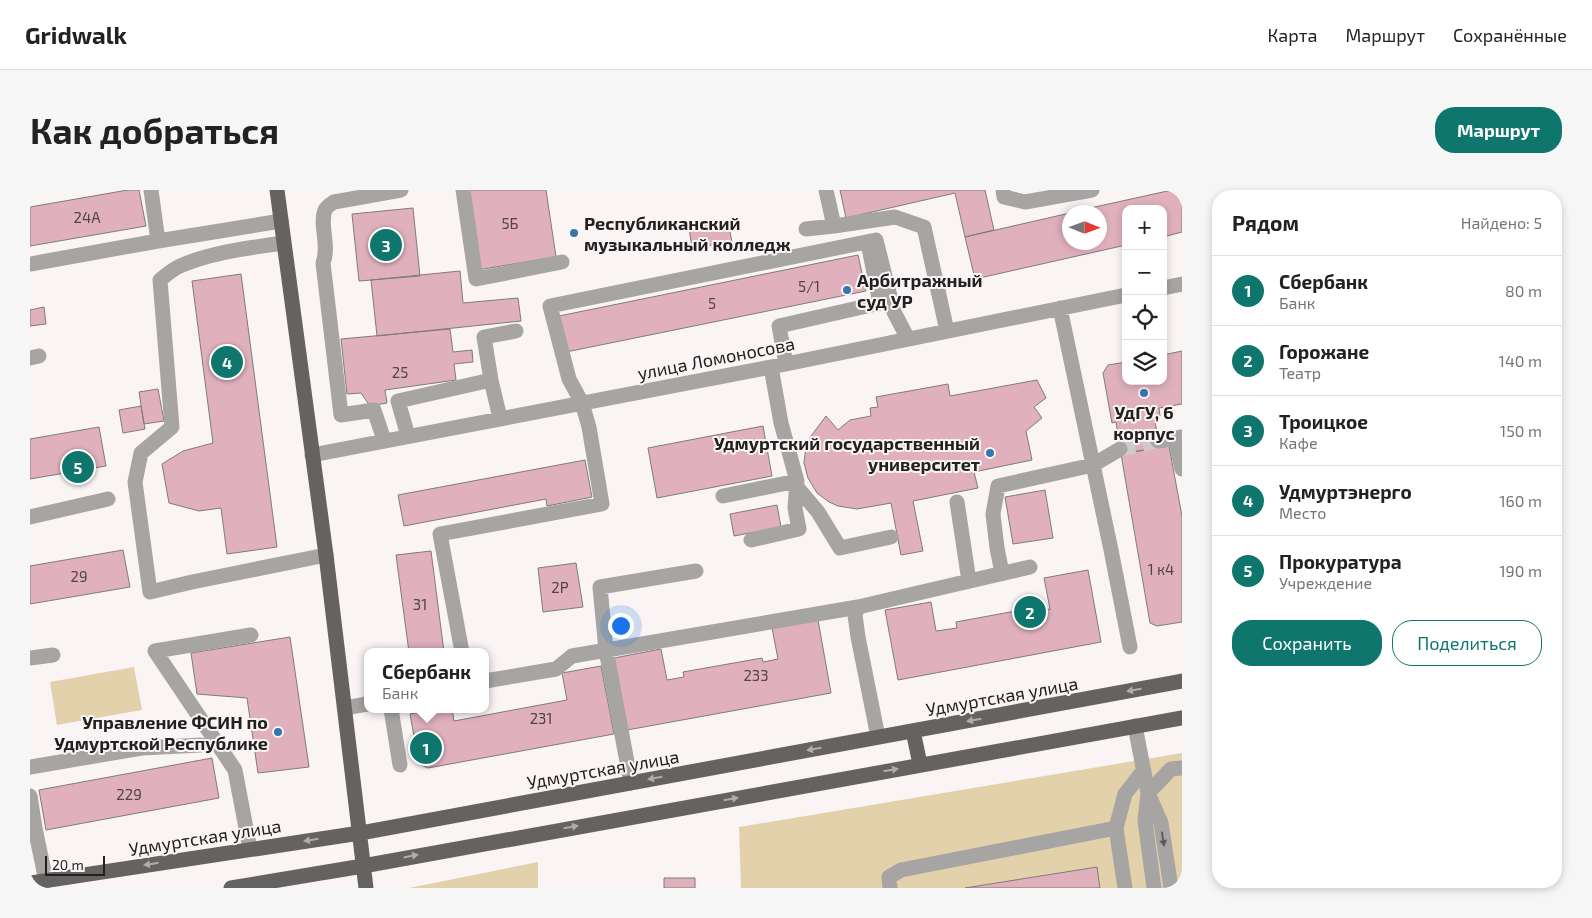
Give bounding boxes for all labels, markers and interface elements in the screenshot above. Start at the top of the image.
text: Gridwalk [25,20,127,49]
text: Карта [1267,24,1317,46]
text: Маршрут [1345,24,1425,46]
text: Сохранённые [1453,24,1567,46]
button: Маршрут [1435,107,1562,153]
text: Как добраться [30,109,279,151]
north arrow [1062,205,1107,250]
map controls [1122,205,1167,385]
button: + [1122,205,1167,250]
house number: 24А [74,208,101,226]
text: Рядом [1232,210,1299,235]
place label: Республиканский музыкальный колледж [584,212,791,255]
text: Найдено: 5 [1461,213,1542,232]
house number: 5Б [501,214,519,232]
pin: 3 [370,226,402,264]
marker: Республиканский музыкальный колледж [568,227,580,239]
button: − [1122,250,1167,295]
place label: Арбитражный суд УР [857,269,982,312]
text: Сбербанк [1279,270,1368,293]
house number: 5/1 [798,277,820,295]
text: 1 [1245,281,1251,300]
text: 80 m [1505,281,1542,300]
marker: Арбитражный суд УР [841,284,853,296]
text: Банк [1279,293,1315,312]
house number: 5 [708,294,716,312]
button: locate [1122,295,1167,340]
street label: улица Ломоносова [636,332,796,384]
button: layers [1122,340,1167,385]
text: Горожане [1279,340,1369,363]
pin: 4 [211,343,243,381]
text: 2 [1243,351,1253,370]
text: 140 m [1499,351,1542,370]
house number: 25 [392,363,408,381]
text: Театр [1279,363,1321,382]
marker: УдГУ, 6 корпус [1138,387,1150,399]
place label: УдГУ, 6 корпус [1113,401,1175,444]
text: Троицкое [1279,410,1368,433]
text: 3 [1243,421,1253,440]
text: 150 m [1500,421,1542,440]
place label: Удмуртский государственный университет [714,432,980,475]
text: Кафе [1279,433,1318,452]
marker: Удмуртский государственный университет [984,447,996,459]
pin: 5 [62,448,94,486]
text: Удмуртэнерго [1279,480,1412,503]
text: 4 [1243,491,1253,510]
text: 160 m [1499,491,1542,510]
text: Место [1279,503,1326,522]
text: Прокуратура [1279,550,1402,573]
house number: 1 к4 [1148,560,1174,578]
text: 5 [1244,561,1252,580]
text: 190 m [1499,561,1542,580]
house number: 29 [70,567,88,585]
text: Учреждение [1279,573,1372,592]
house number: 2Р [551,578,569,596]
pin: 2 [1014,593,1046,631]
house number: 31 [413,595,427,613]
your location [608,613,634,639]
button: Сохранить [1232,620,1382,666]
button: Поделиться [1392,620,1542,666]
popup [364,648,489,713]
text: Сбербанк [382,660,471,683]
house number: 233 [743,666,769,684]
street label: Удмуртская улица [924,672,1080,720]
text: Банк [382,683,418,702]
one-way arrow [1126,687,1142,695]
house number: 231 [530,709,552,727]
place label: Управление ФСИН по Удмуртской Республике [54,711,268,754]
one-way arrow [966,716,982,724]
marker: Управление ФСИН по Удмуртской Республике [272,726,284,738]
pin: 1 [410,729,442,767]
street label: Удмуртская улица [525,745,681,793]
one-way arrow [806,746,822,754]
one-way arrow [883,765,899,773]
one-way arrow [646,775,662,783]
house number: 229 [116,785,142,803]
one-way arrow [723,794,739,802]
street label: Удмуртская улица [127,814,283,860]
one-way arrow [563,823,579,831]
one-way arrow [1160,831,1168,847]
one-way arrow [303,836,319,844]
one-way arrow [404,852,420,860]
scale bar [45,853,105,876]
text: 20 m [52,856,84,873]
one-way arrow [142,861,158,869]

